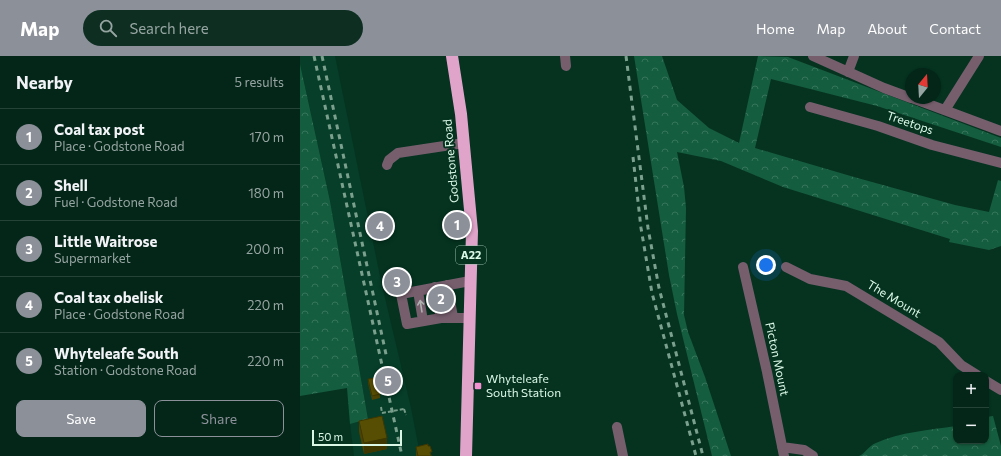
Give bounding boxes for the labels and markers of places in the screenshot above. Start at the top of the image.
pin: 1 [444,210,470,240]
pin: 4 [367,211,393,241]
pin: 3 [384,267,410,297]
pin: 2 [428,284,454,314]
pin: 5 [375,366,401,396]
place label: Whyteleafe South Station [486,371,561,399]
marker: Whyteleafe South Station [473,381,483,391]

